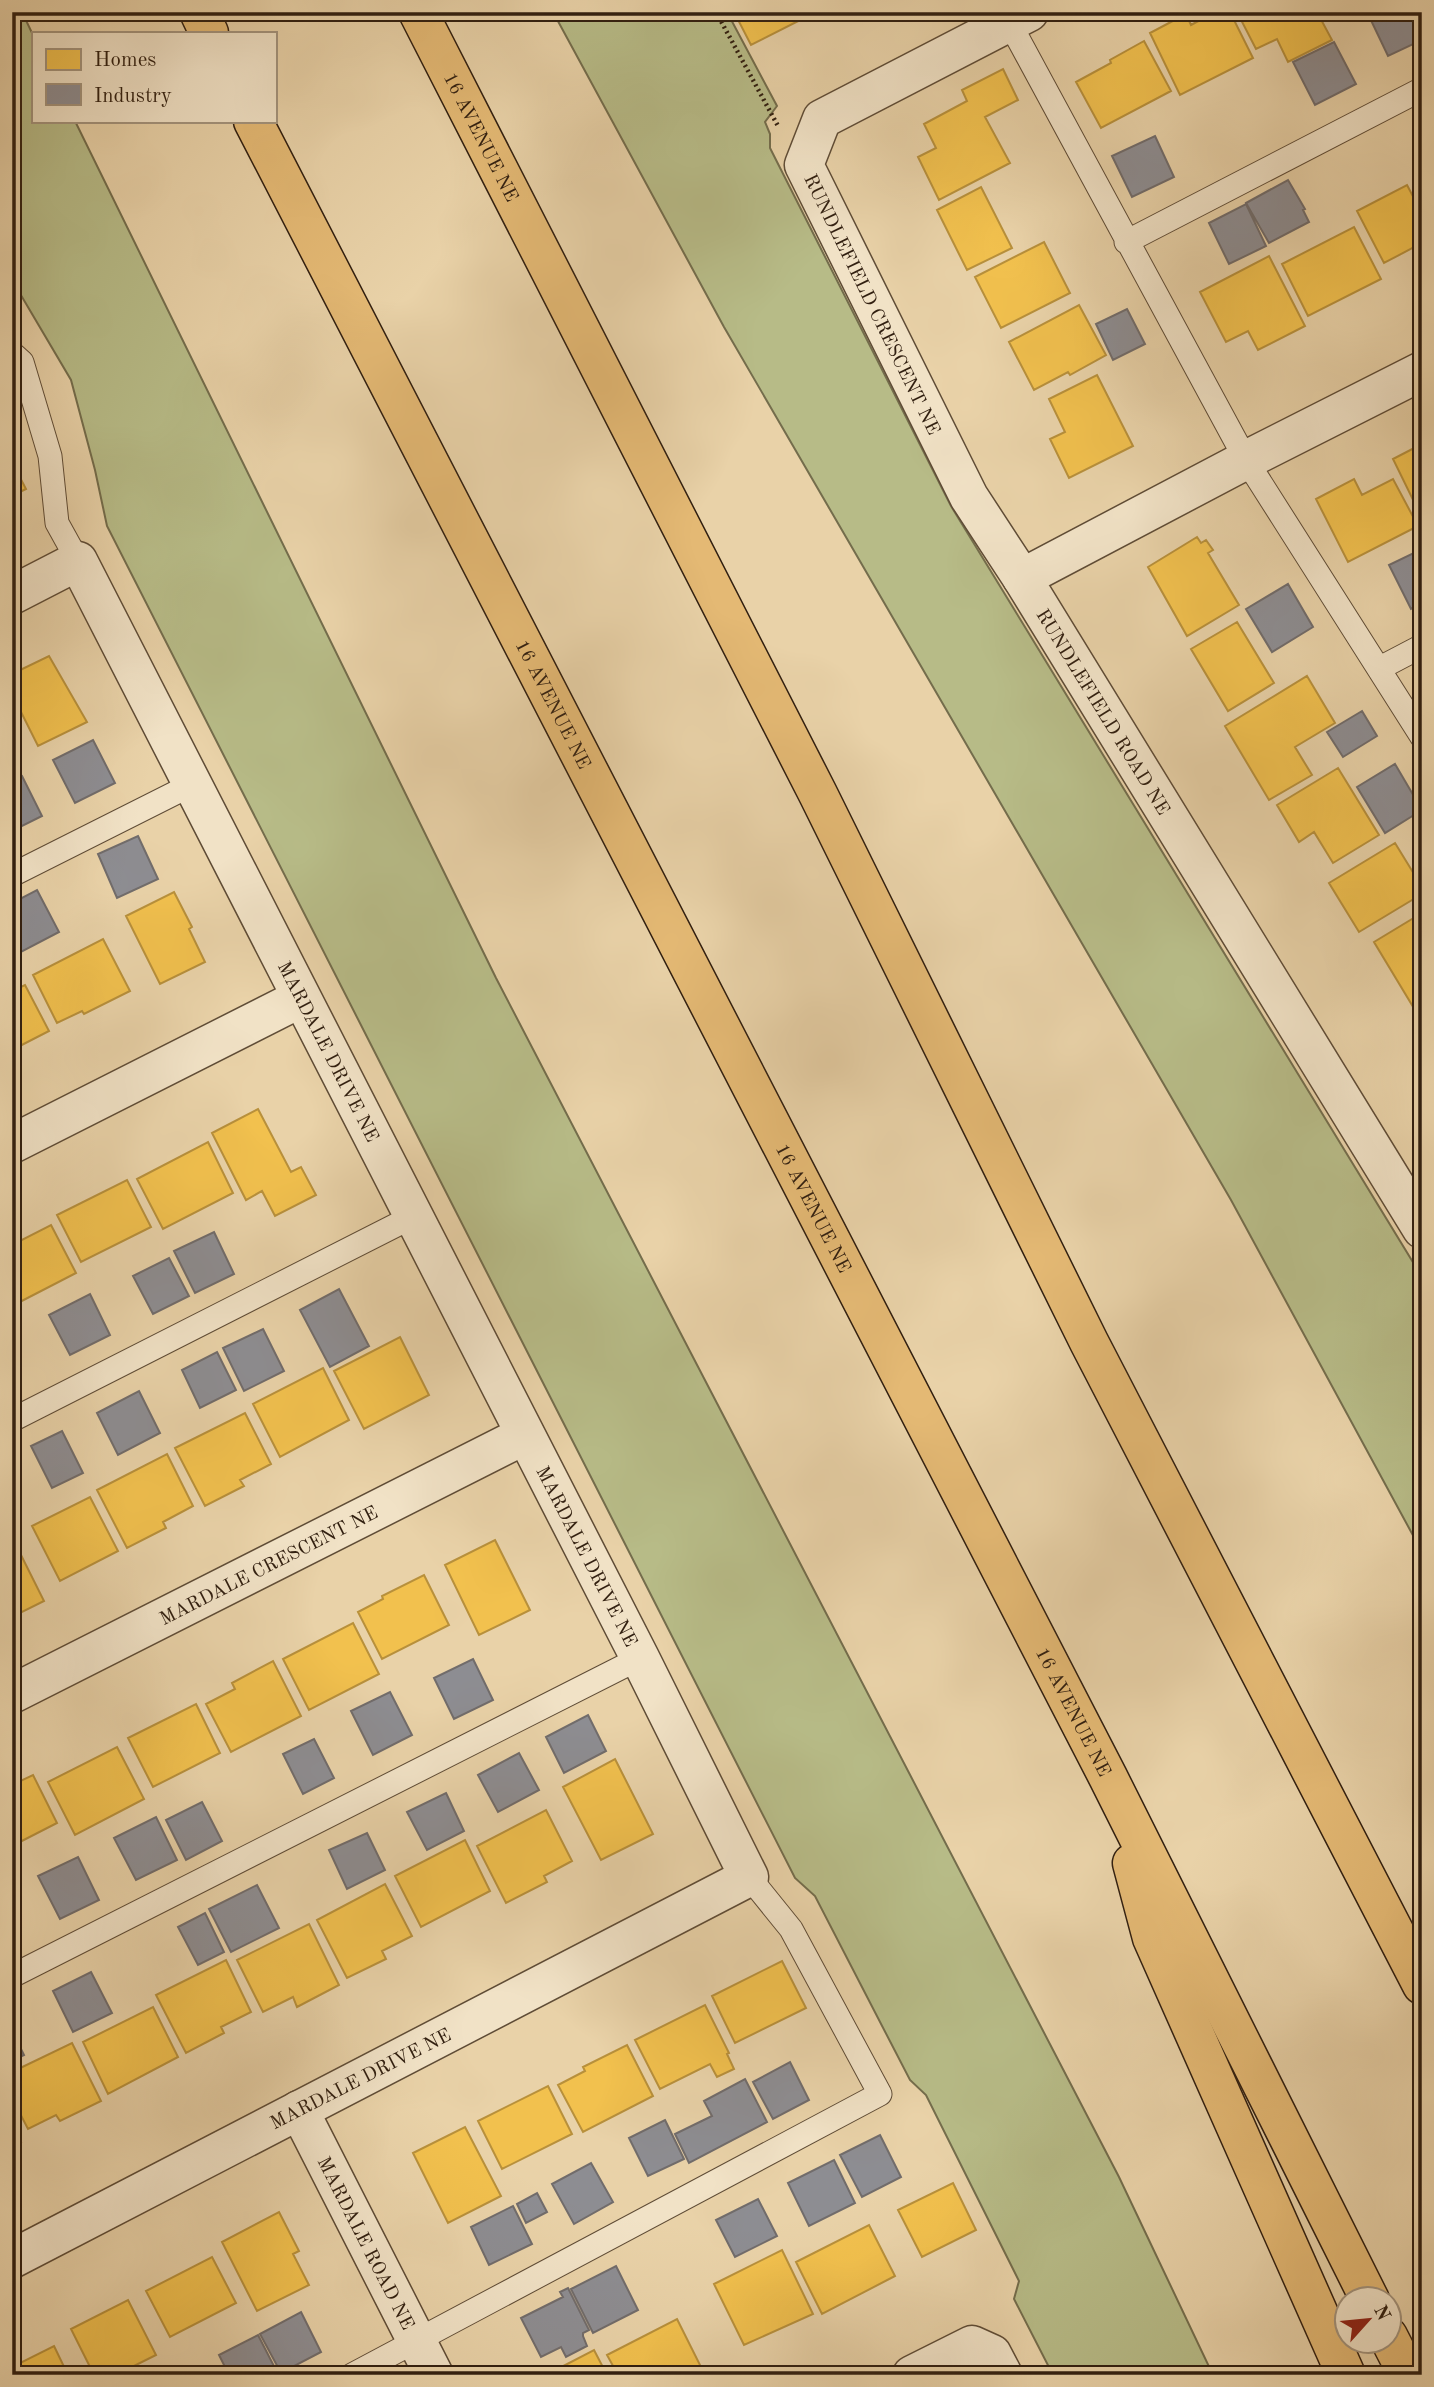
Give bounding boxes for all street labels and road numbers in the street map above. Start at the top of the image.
street label: 16 AVENUE NE [439,70,520,205]
street label: RUNDLEFIELD CRESCENT NE [799,172,942,439]
street label: RUNDLEFIELD ROAD NE [1032,607,1172,819]
street label: 16 AVENUE NE [511,637,593,773]
street label: MARDALE DRIVE NE [273,959,381,1146]
street label: 16 AVENUE NE [771,1141,853,1276]
street label: MARDALE DRIVE NE [531,1464,640,1650]
street label: MARDALE CRESCENT NE [157,1504,382,1630]
street label: 16 AVENUE NE [1031,1645,1113,1780]
street label: MARDALE DRIVE NE [268,2026,455,2134]
street label: MARDALE ROAD NE [312,2154,416,2334]

